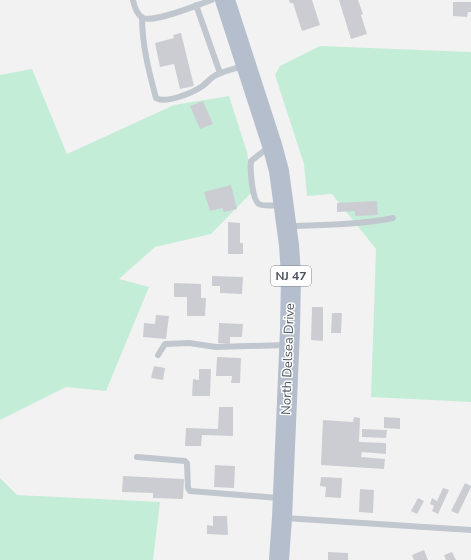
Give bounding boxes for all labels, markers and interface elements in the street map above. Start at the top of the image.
road number: NJ 47 [271,266,311,286]
street label: North Delsea Drive [277,303,299,415]

